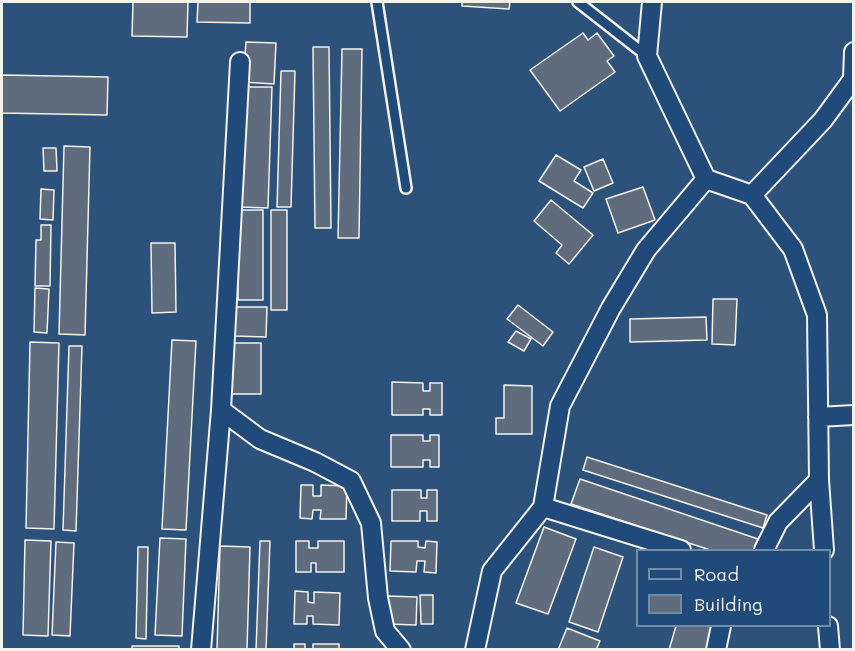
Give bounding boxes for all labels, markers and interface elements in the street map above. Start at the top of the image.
legend [636,549,831,627]
text: Road [694,562,739,586]
text: Building [694,592,762,616]

